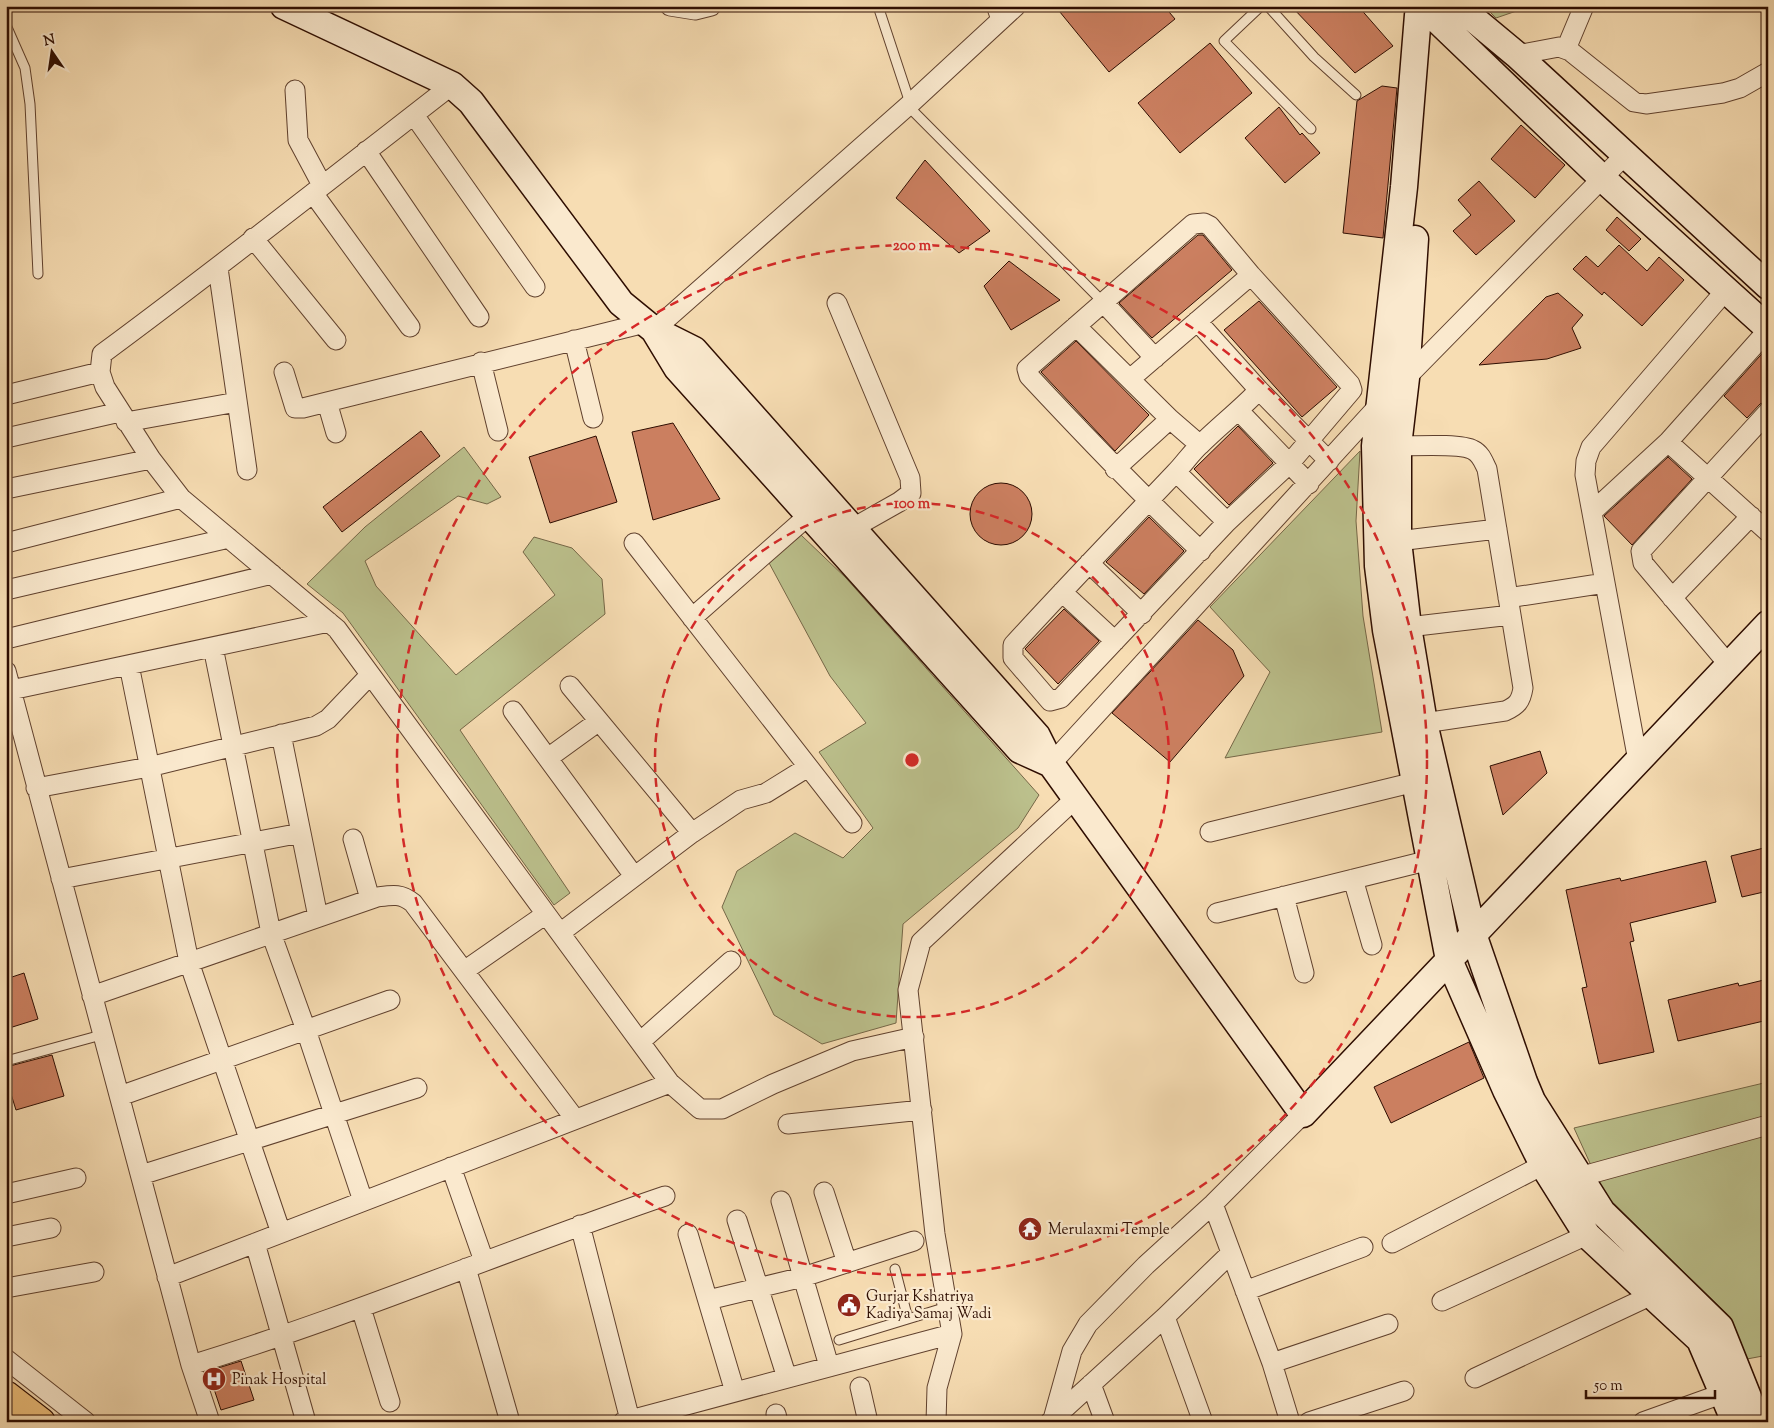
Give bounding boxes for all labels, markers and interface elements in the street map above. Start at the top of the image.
north arrow [28,28,78,78]
text: N [42,30,57,52]
text: 200 m [893,236,932,257]
text: 100 m [894,494,931,515]
centre of rings [903,751,921,769]
temple icon: Merulaxmi Temple [1017,1216,1043,1242]
place label: Merulaxmi Temple [1048,1220,1170,1241]
place label: Gurjar Kshatriya Kadiya Samaj Wadi [866,1287,991,1325]
public building icon: Gurjar Kshatriya Kadiya Samaj Wadi [836,1292,862,1318]
hospital icon: Pinak Hospital [201,1366,227,1392]
scale bar [1586,1368,1715,1400]
place label: Pinak Hospital [232,1370,326,1391]
text: 50 m [1593,1376,1623,1397]

